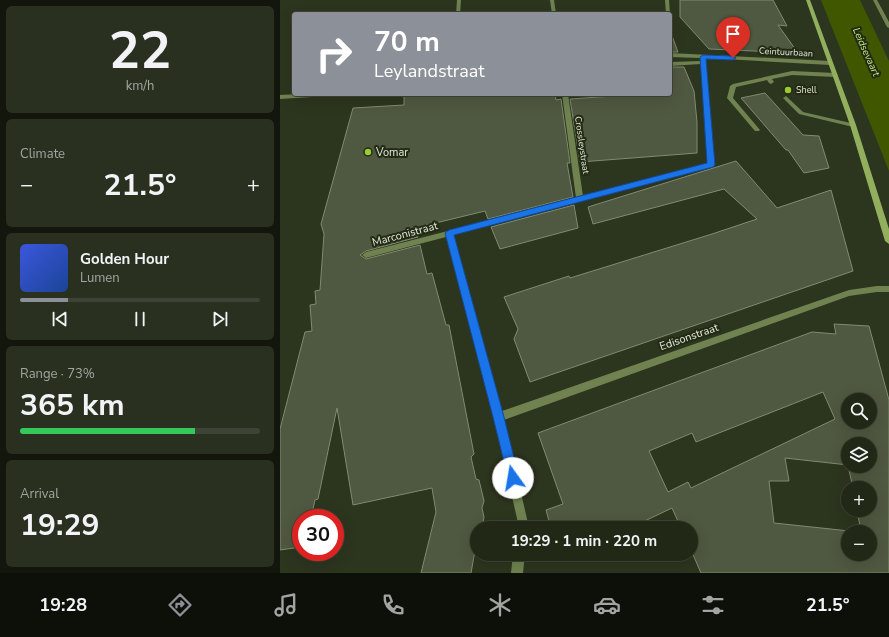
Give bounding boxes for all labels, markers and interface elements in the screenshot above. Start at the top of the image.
text: 22 [109,15,171,86]
pin [716,17,750,58]
text: 70 m [374,23,440,61]
icon: arrive [722,23,744,45]
water label: Leidsevaart [849,25,883,79]
icon: right [308,28,360,80]
street label: Ceintuurbaan [759,45,813,59]
text: Leylandstraat [374,59,485,83]
text: km/h [126,77,154,95]
place label: Shell [796,84,817,96]
marker: Shell [783,85,793,95]
street label: Crossleystraat [572,115,592,175]
text: Climate [20,145,65,163]
place label: Vomar [375,145,408,160]
marker: Vomar [363,147,373,157]
text: 21.5° [104,165,176,206]
text: − [20,170,33,200]
text: + [247,170,260,200]
street label: Marconistraat [370,218,440,250]
text: Golden Hour [80,249,169,269]
text: Lumen [80,269,120,287]
icon: previous [49,308,71,330]
icon: pause [129,308,151,330]
icon: next [209,308,231,330]
street label: Edisonstraat [657,320,721,354]
text: Range · 73% [20,365,95,383]
text: 365 km [20,385,125,426]
map controls [841,393,877,561]
button: search [841,393,877,429]
button: layers [841,437,877,473]
position arrow [492,457,534,499]
button: + [841,481,877,517]
text: Arrival [20,485,59,503]
text: 19:29 [20,505,99,546]
speed limit sign: 30 [292,509,344,561]
button: − [841,525,877,561]
text: 19:29 · 1 min · 220 m [511,531,657,551]
icon: directions [166,591,194,619]
icon: music [272,591,300,619]
icon: phone [379,591,407,619]
icon: climate [486,591,514,619]
icon: car [593,591,621,619]
icon: filters [699,591,727,619]
text: 19:28 [39,593,87,617]
text: 21.5° [806,593,850,617]

